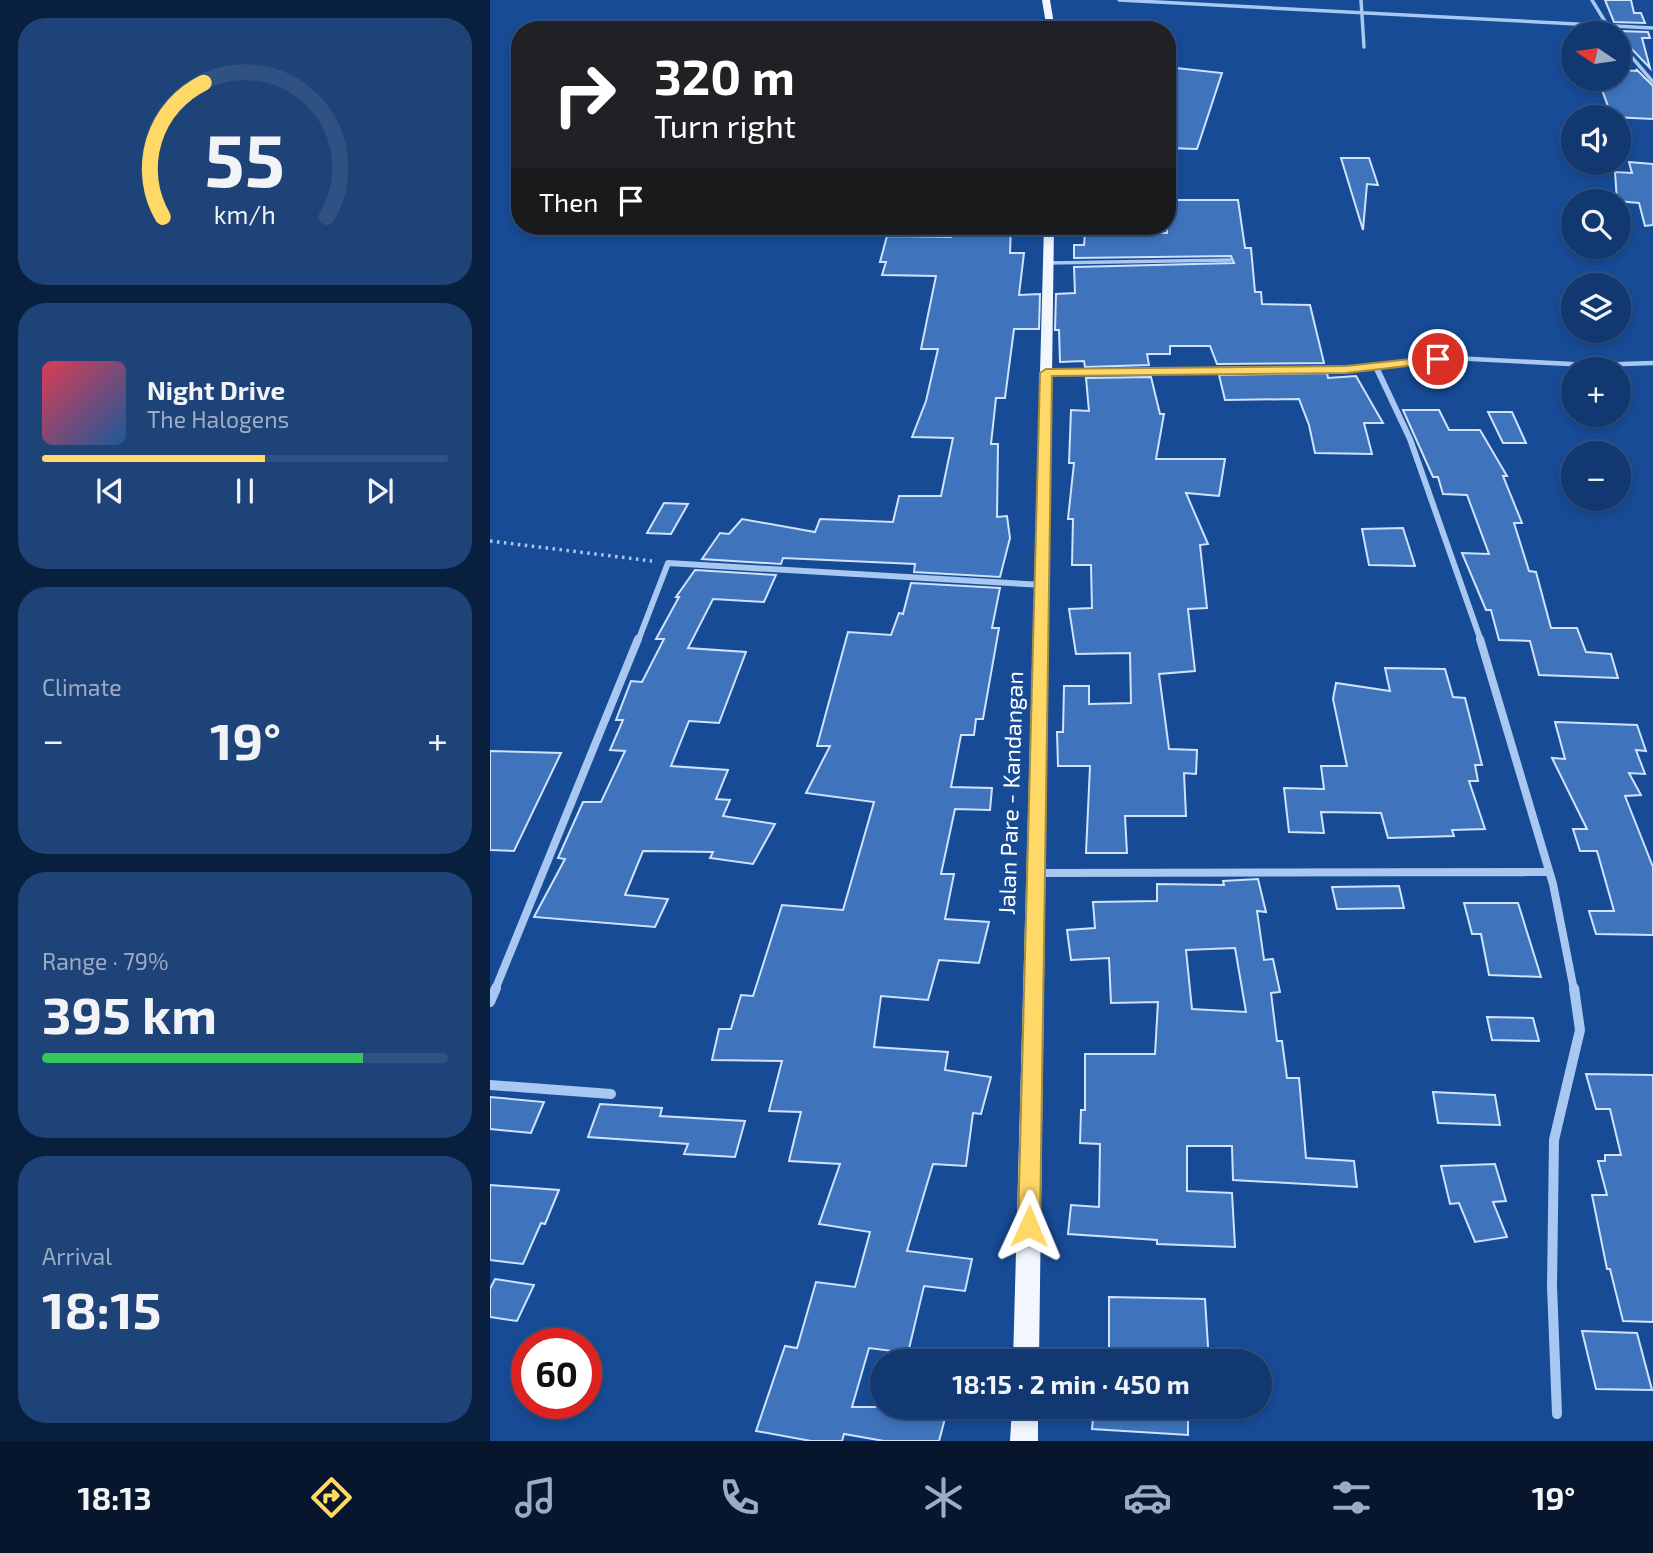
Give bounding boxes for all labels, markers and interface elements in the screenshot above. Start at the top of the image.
north arrow [1561,21,1631,91]
map controls [1561,21,1631,511]
text: 320 m [654,46,795,105]
icon: right [539,49,630,140]
button: sound [1561,105,1631,175]
text: Turn right [654,106,796,144]
text: 55 [205,115,285,203]
icon: arrive [612,182,650,220]
text: Then [539,186,598,217]
button: search [1561,189,1631,259]
text: km/h [214,199,276,229]
button: layers [1561,273,1631,343]
pin [1408,329,1468,389]
icon: arrive [1419,340,1457,378]
button: + [1561,357,1631,427]
text: Night Drive [147,374,285,405]
text: The Halogens [147,405,289,433]
button: − [1561,441,1631,511]
icon: previous [91,472,129,510]
icon: pause [226,472,264,510]
icon: next [361,472,399,510]
street label: Jalan Pare - Kandangan [992,671,1028,915]
text: Climate [42,673,122,701]
text: 19° [210,708,281,770]
text: − [42,716,64,762]
text: + [427,716,448,762]
text: Range · 79% [42,947,168,975]
text: 395 km [42,982,217,1044]
position arrow [992,1189,1066,1263]
text: Arrival [42,1242,112,1270]
text: 18:15 [42,1277,161,1339]
speed limit sign: 60 [511,1328,602,1419]
text: 18:15 · 2 min · 450 m [952,1368,1190,1399]
icon: directions [307,1473,356,1522]
icon: music [511,1473,560,1522]
icon: phone [715,1473,764,1522]
icon: climate [919,1473,968,1522]
icon: car [1123,1473,1172,1522]
icon: filters [1327,1473,1376,1522]
text: 18:13 [78,1478,152,1516]
text: 19° [1532,1478,1575,1516]

